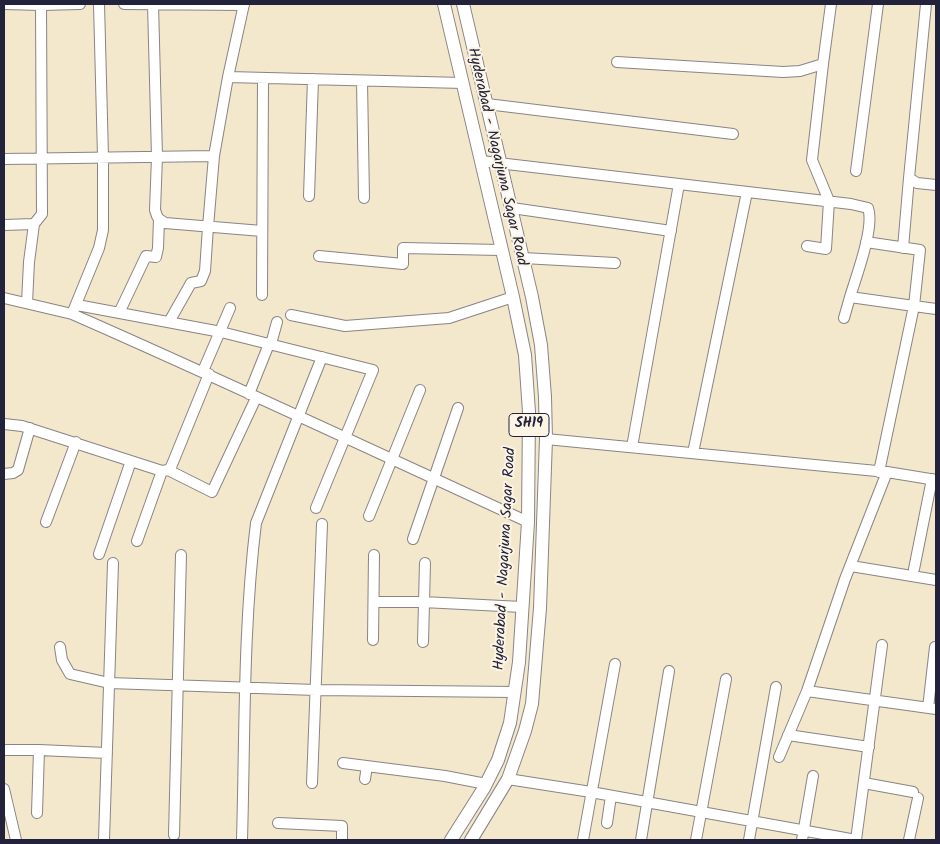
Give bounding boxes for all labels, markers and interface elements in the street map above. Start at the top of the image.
street label: Hyderabad - Nagarjuna Sagar Road [462,46,530,268]
road number: SH19 [509,414,549,436]
street label: Hyderabad - Nagarjuna Sagar Road [491,447,521,671]

